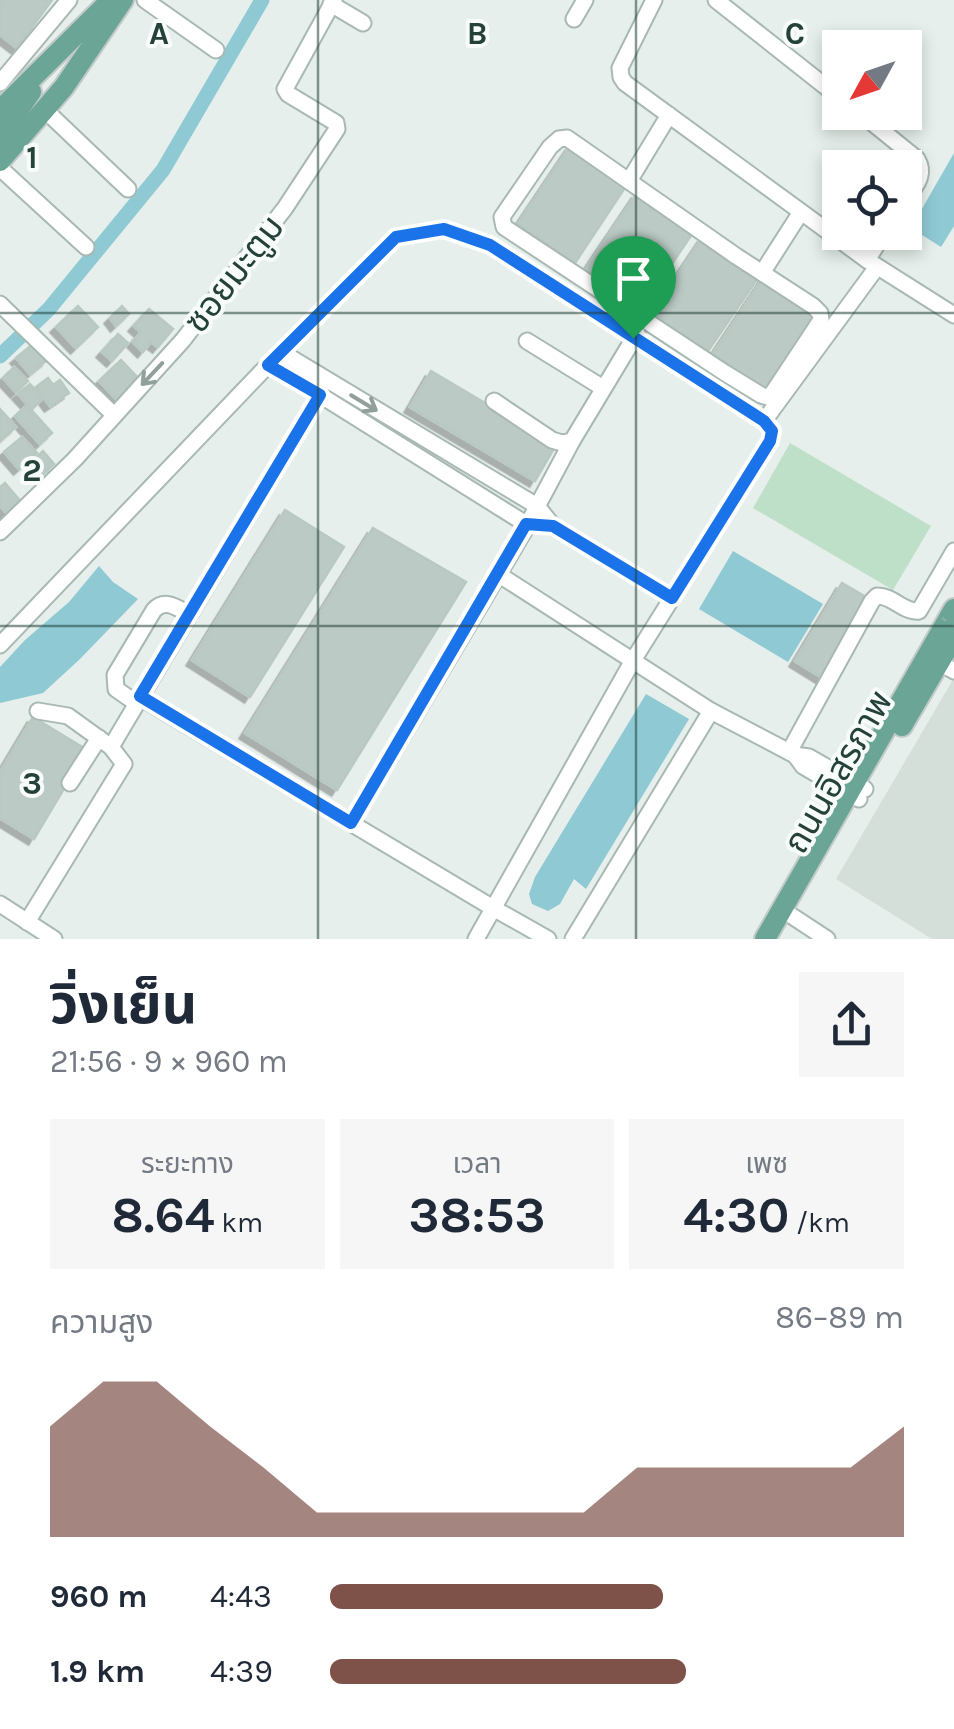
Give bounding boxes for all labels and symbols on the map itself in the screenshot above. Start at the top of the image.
text: A [149,15,169,52]
text: B [467,15,487,52]
text: C [785,15,805,52]
north arrow [822,30,922,130]
text: 1 [26,139,38,176]
street label: ซอยมะตูม [176,207,292,341]
pin [591,236,676,339]
one-way arrow [141,361,164,386]
one-way arrow [349,393,378,413]
text: 2 [22,452,42,489]
street label: ถนนอิสรภาพ [775,683,901,861]
text: 3 [22,765,42,802]

